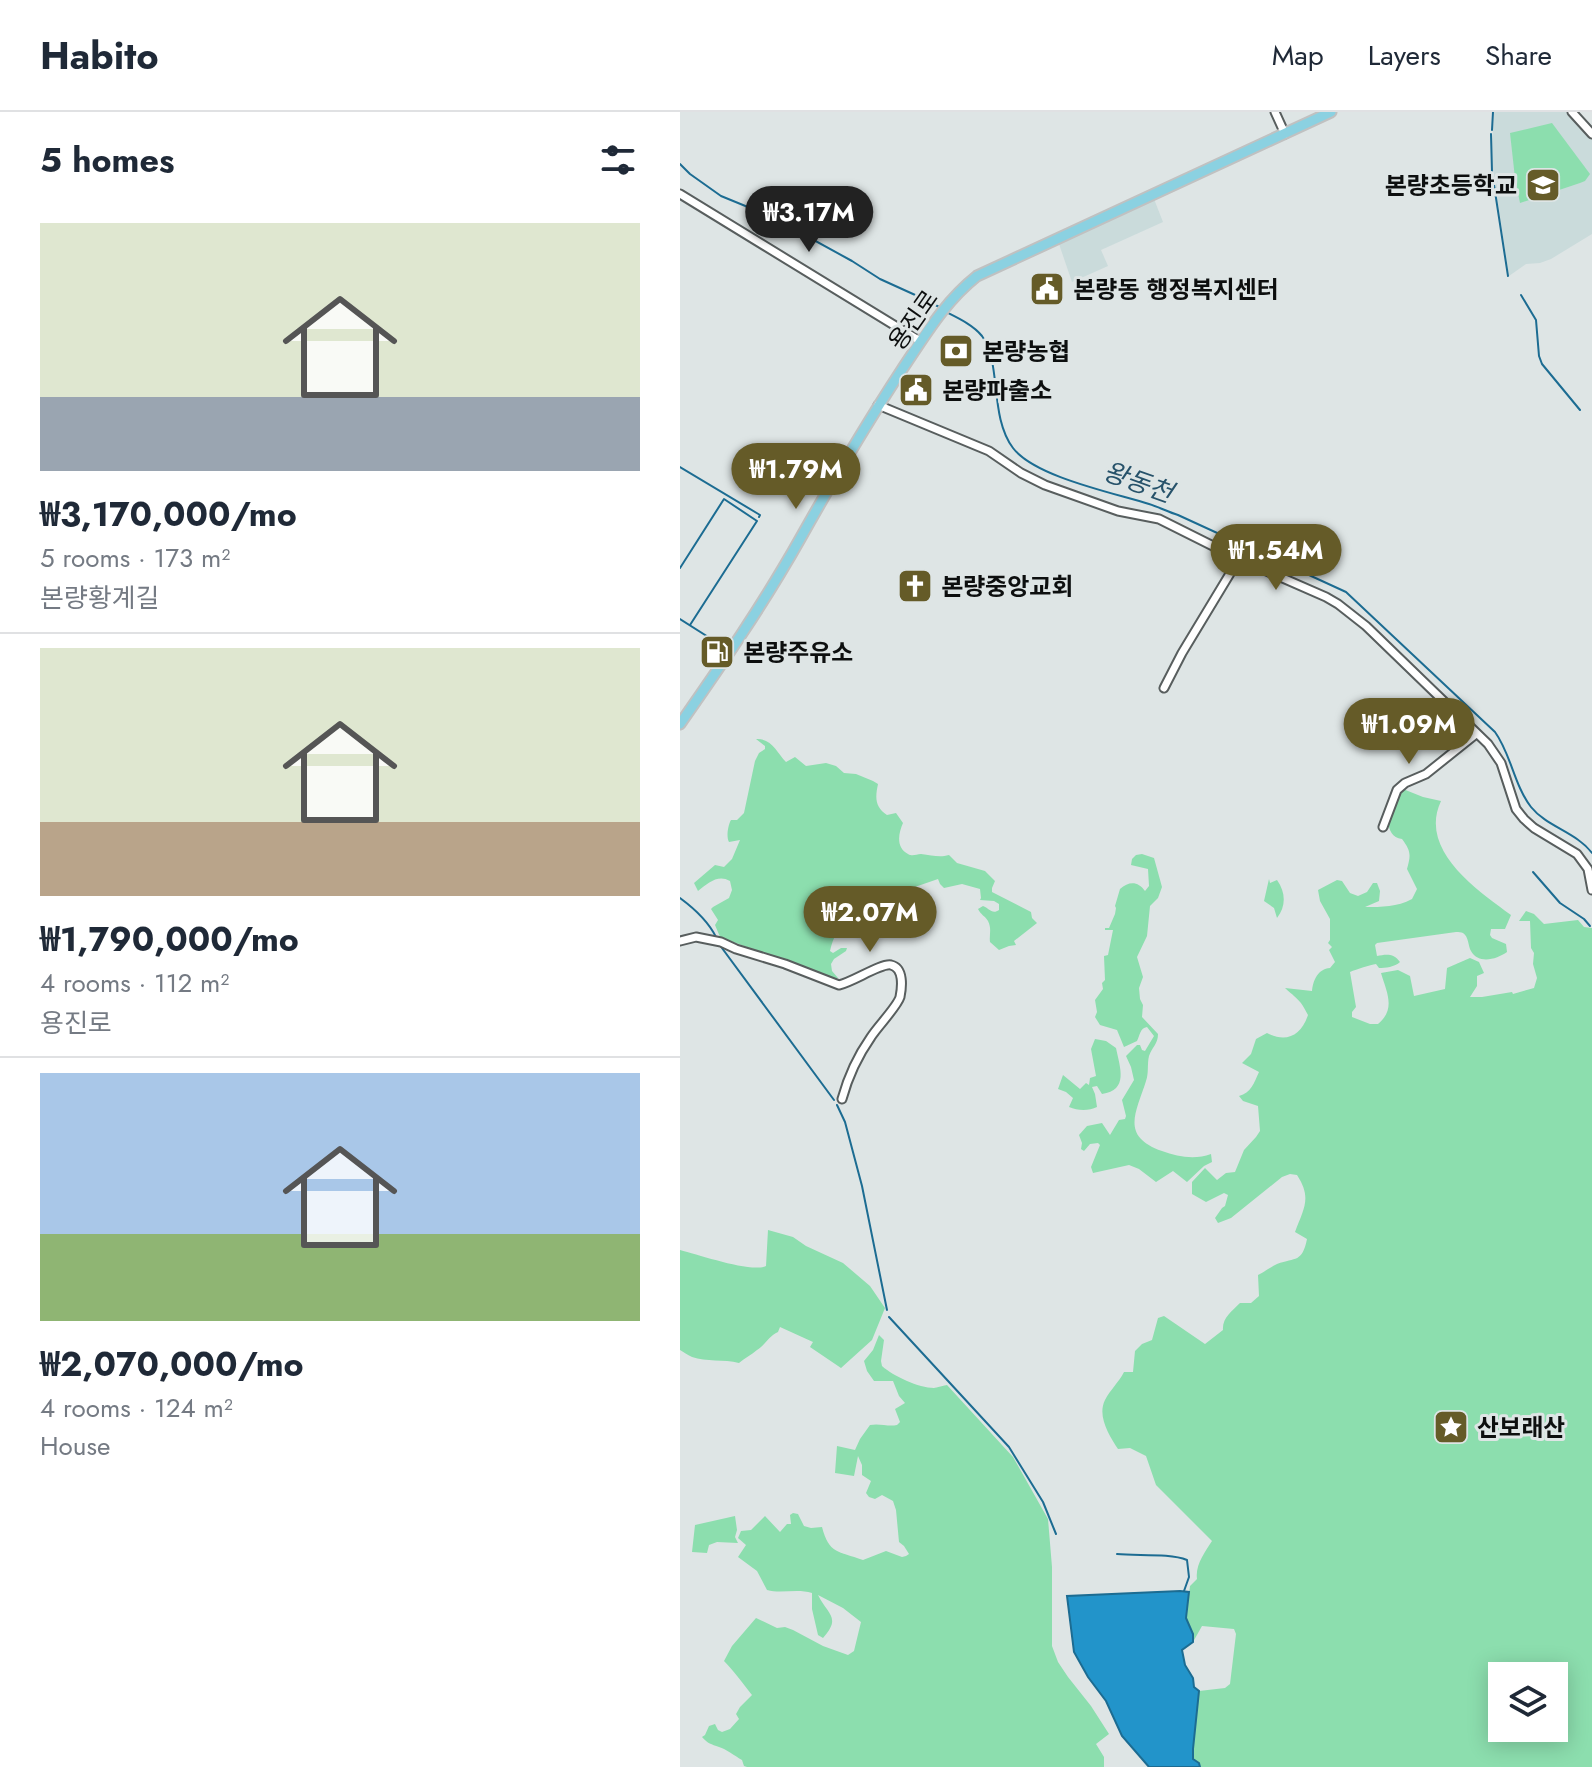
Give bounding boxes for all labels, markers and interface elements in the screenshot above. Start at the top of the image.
text: Habito [40,28,159,83]
text: Map [1272,35,1324,76]
text: Layers [1368,35,1441,76]
text: Share [1485,35,1552,76]
text: 5 homes [40,136,174,185]
icon: filters [596,138,640,182]
school or university icon: 본량초등학교 [1524,166,1562,204]
place label: 본량초등학교 [1385,168,1517,203]
pin: ₩3.17M [744,186,874,254]
text: ₩3.17M [763,193,855,231]
public building icon: 본량동 행정복지센터 [1028,270,1066,308]
place label: 본량동 행정복지센터 [1073,272,1279,307]
icon: home [268,275,412,419]
street label: 용진로 [880,283,946,357]
bank icon: 본량농협 [937,332,975,370]
place label: 본량농협 [982,334,1070,369]
public building icon: 본량파출소 [897,371,935,409]
place label: 본량파출소 [942,373,1052,408]
pin: ₩1.79M [731,443,861,511]
text: ₩1.79M [749,450,843,488]
water label: 왕동천 [1098,452,1181,513]
text: ₩3,170,000/mo [40,490,297,539]
pin: ₩1.54M [1211,524,1341,592]
text: ₩1.54M [1228,531,1324,569]
text: 5 rooms · 173 m² [40,539,230,577]
church icon: 본량중앙교회 [896,567,934,605]
place label: 본량중앙교회 [941,569,1073,604]
text: 본량황계길 [40,579,160,617]
fuel station icon: 본량주유소 [698,633,736,671]
place label: 본량주유소 [743,635,853,670]
pin: ₩1.09M [1344,698,1474,766]
icon: home [268,700,412,844]
text: ₩1.09M [1362,705,1456,743]
pin: ₩2.07M [805,886,935,954]
text: ₩2.07M [822,893,918,931]
text: ₩1,790,000/mo [40,915,299,964]
text: 4 rooms · 112 m² [40,964,229,1002]
text: 용진로 [40,1004,112,1042]
icon: home [268,1125,412,1269]
text: ₩2,070,000/mo [40,1340,304,1389]
text: 4 rooms · 124 m² [40,1389,233,1427]
place icon: 산보래산 [1432,1408,1470,1446]
place label: 산보래산 [1477,1410,1565,1445]
text: House [40,1427,110,1465]
map controls [1488,1662,1568,1742]
button: layers [1488,1662,1568,1742]

